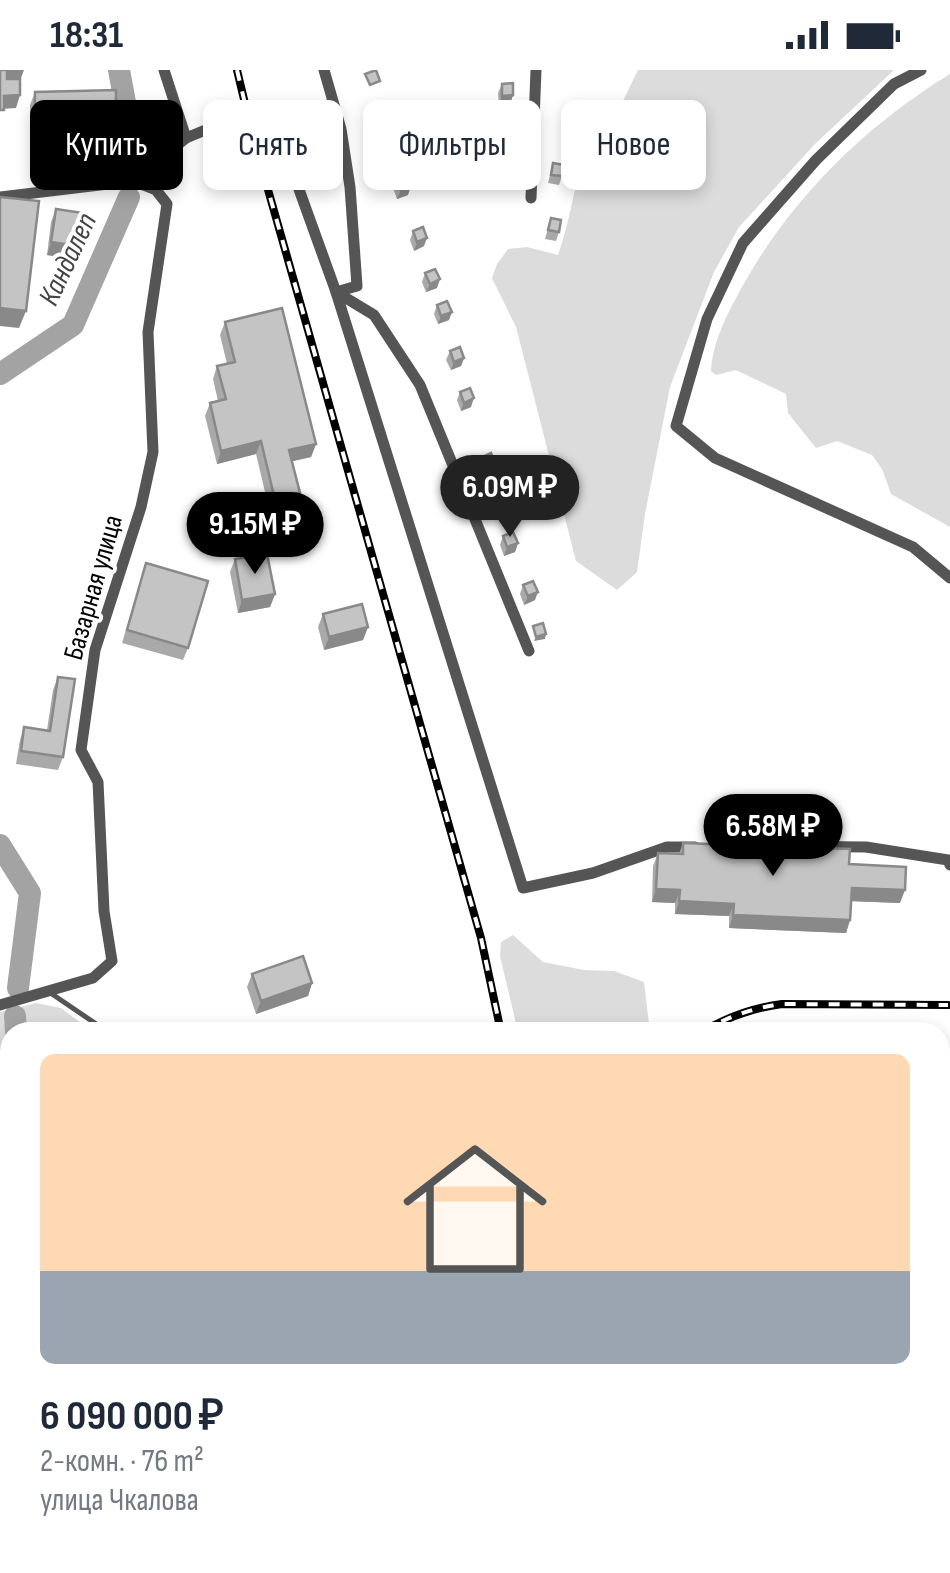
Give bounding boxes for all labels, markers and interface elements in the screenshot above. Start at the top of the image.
text: 18:31 [50,13,123,58]
chip: Купить [30,100,183,190]
chip: Снять [203,100,343,190]
chip: Фильтры [363,100,541,190]
chip: Новое [561,100,706,190]
water label: Кандалеп [31,208,105,311]
pin: 6.09M ₽ [418,455,602,540]
text: 6.09M ₽ [462,468,558,507]
pin: 9.15M ₽ [163,492,347,577]
text: 9.15M ₽ [209,505,301,544]
street label: Базарная улица [57,511,130,664]
pin: 6.58M ₽ [681,794,865,879]
text: 6.58M ₽ [726,807,820,846]
icon: home [385,1119,565,1299]
text: 6 090 000 ₽ [40,1391,224,1442]
text: 2-комн. · 76 m² [40,1442,204,1481]
text: улица Чкалова [40,1481,199,1520]

